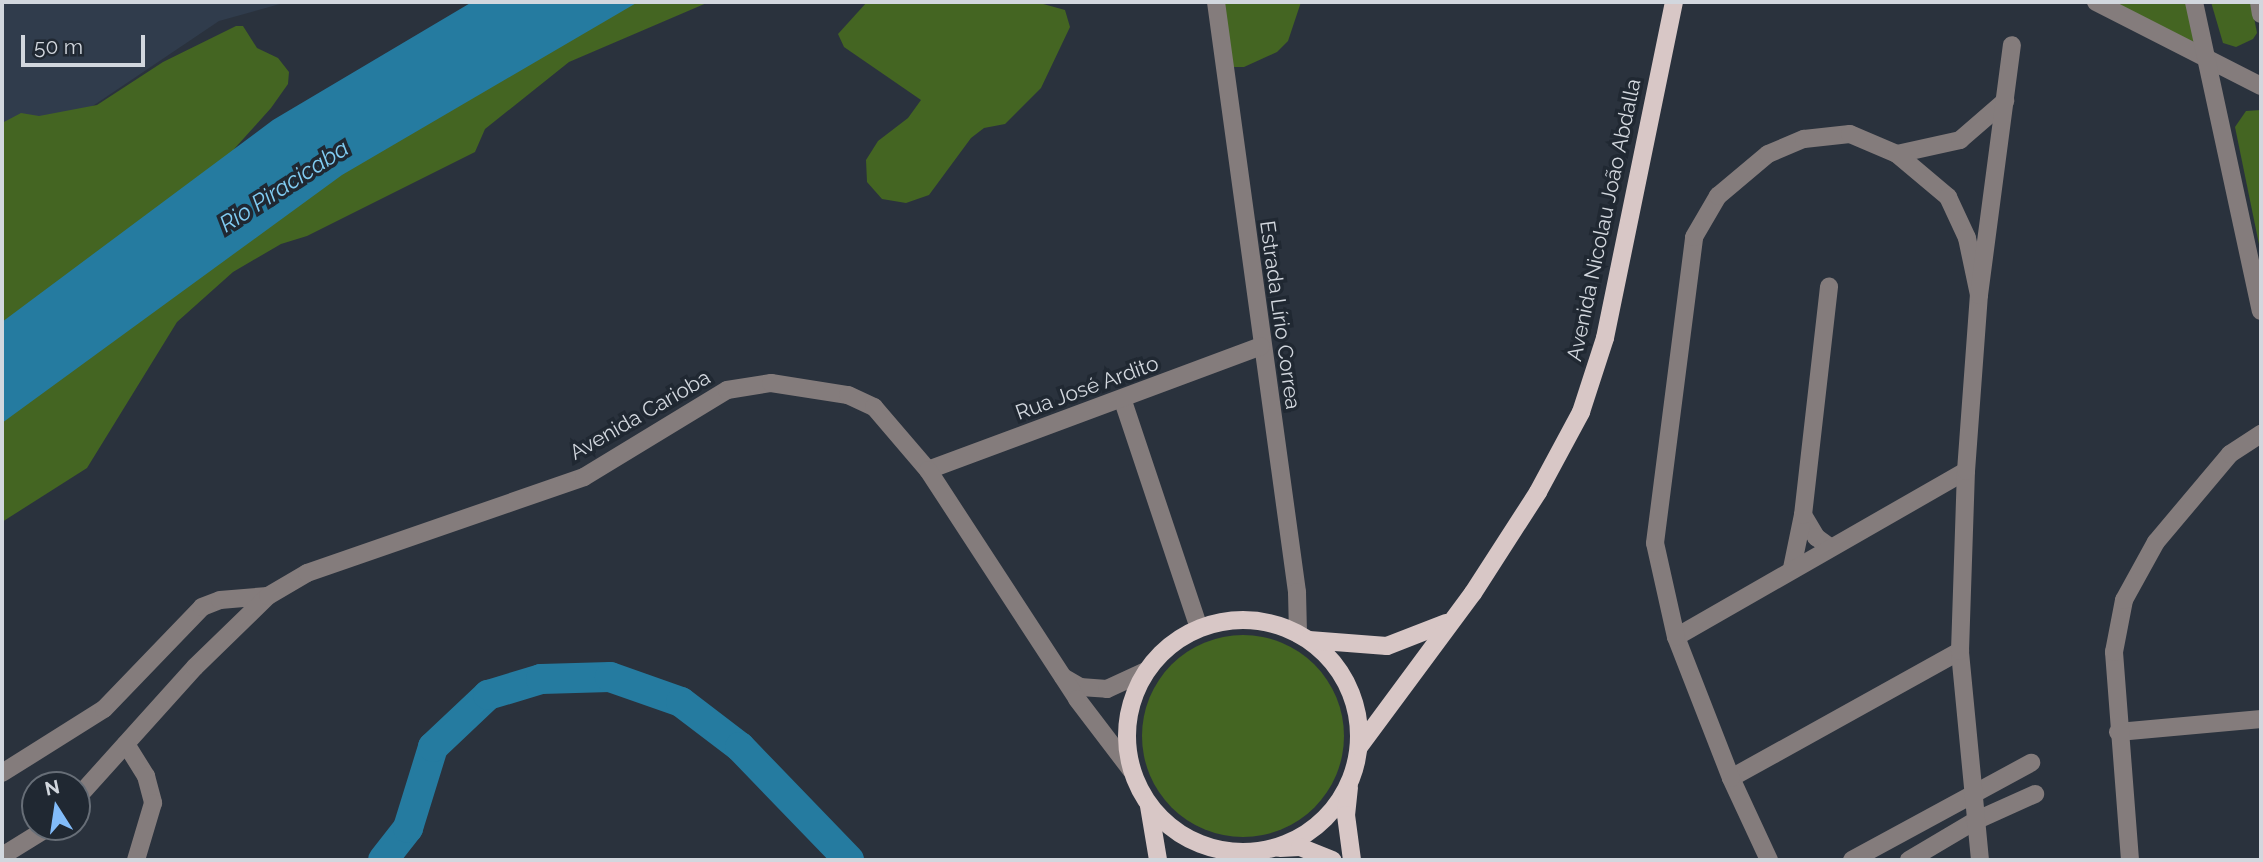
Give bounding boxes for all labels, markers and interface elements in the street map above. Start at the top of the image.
scale bar [24,21,149,65]
text: 50 m [34,34,83,59]
street label: Avenida Nicolau João Abdalla [1562,76,1646,364]
water label: Rio Piracicaba [214,134,354,238]
street label: Estrada Lírio Correa [1254,219,1306,411]
street label: Rua José Ardito [1012,350,1162,426]
street label: Avenida Carioba [565,365,715,465]
north arrow [21,771,91,841]
text: N [43,775,61,800]

